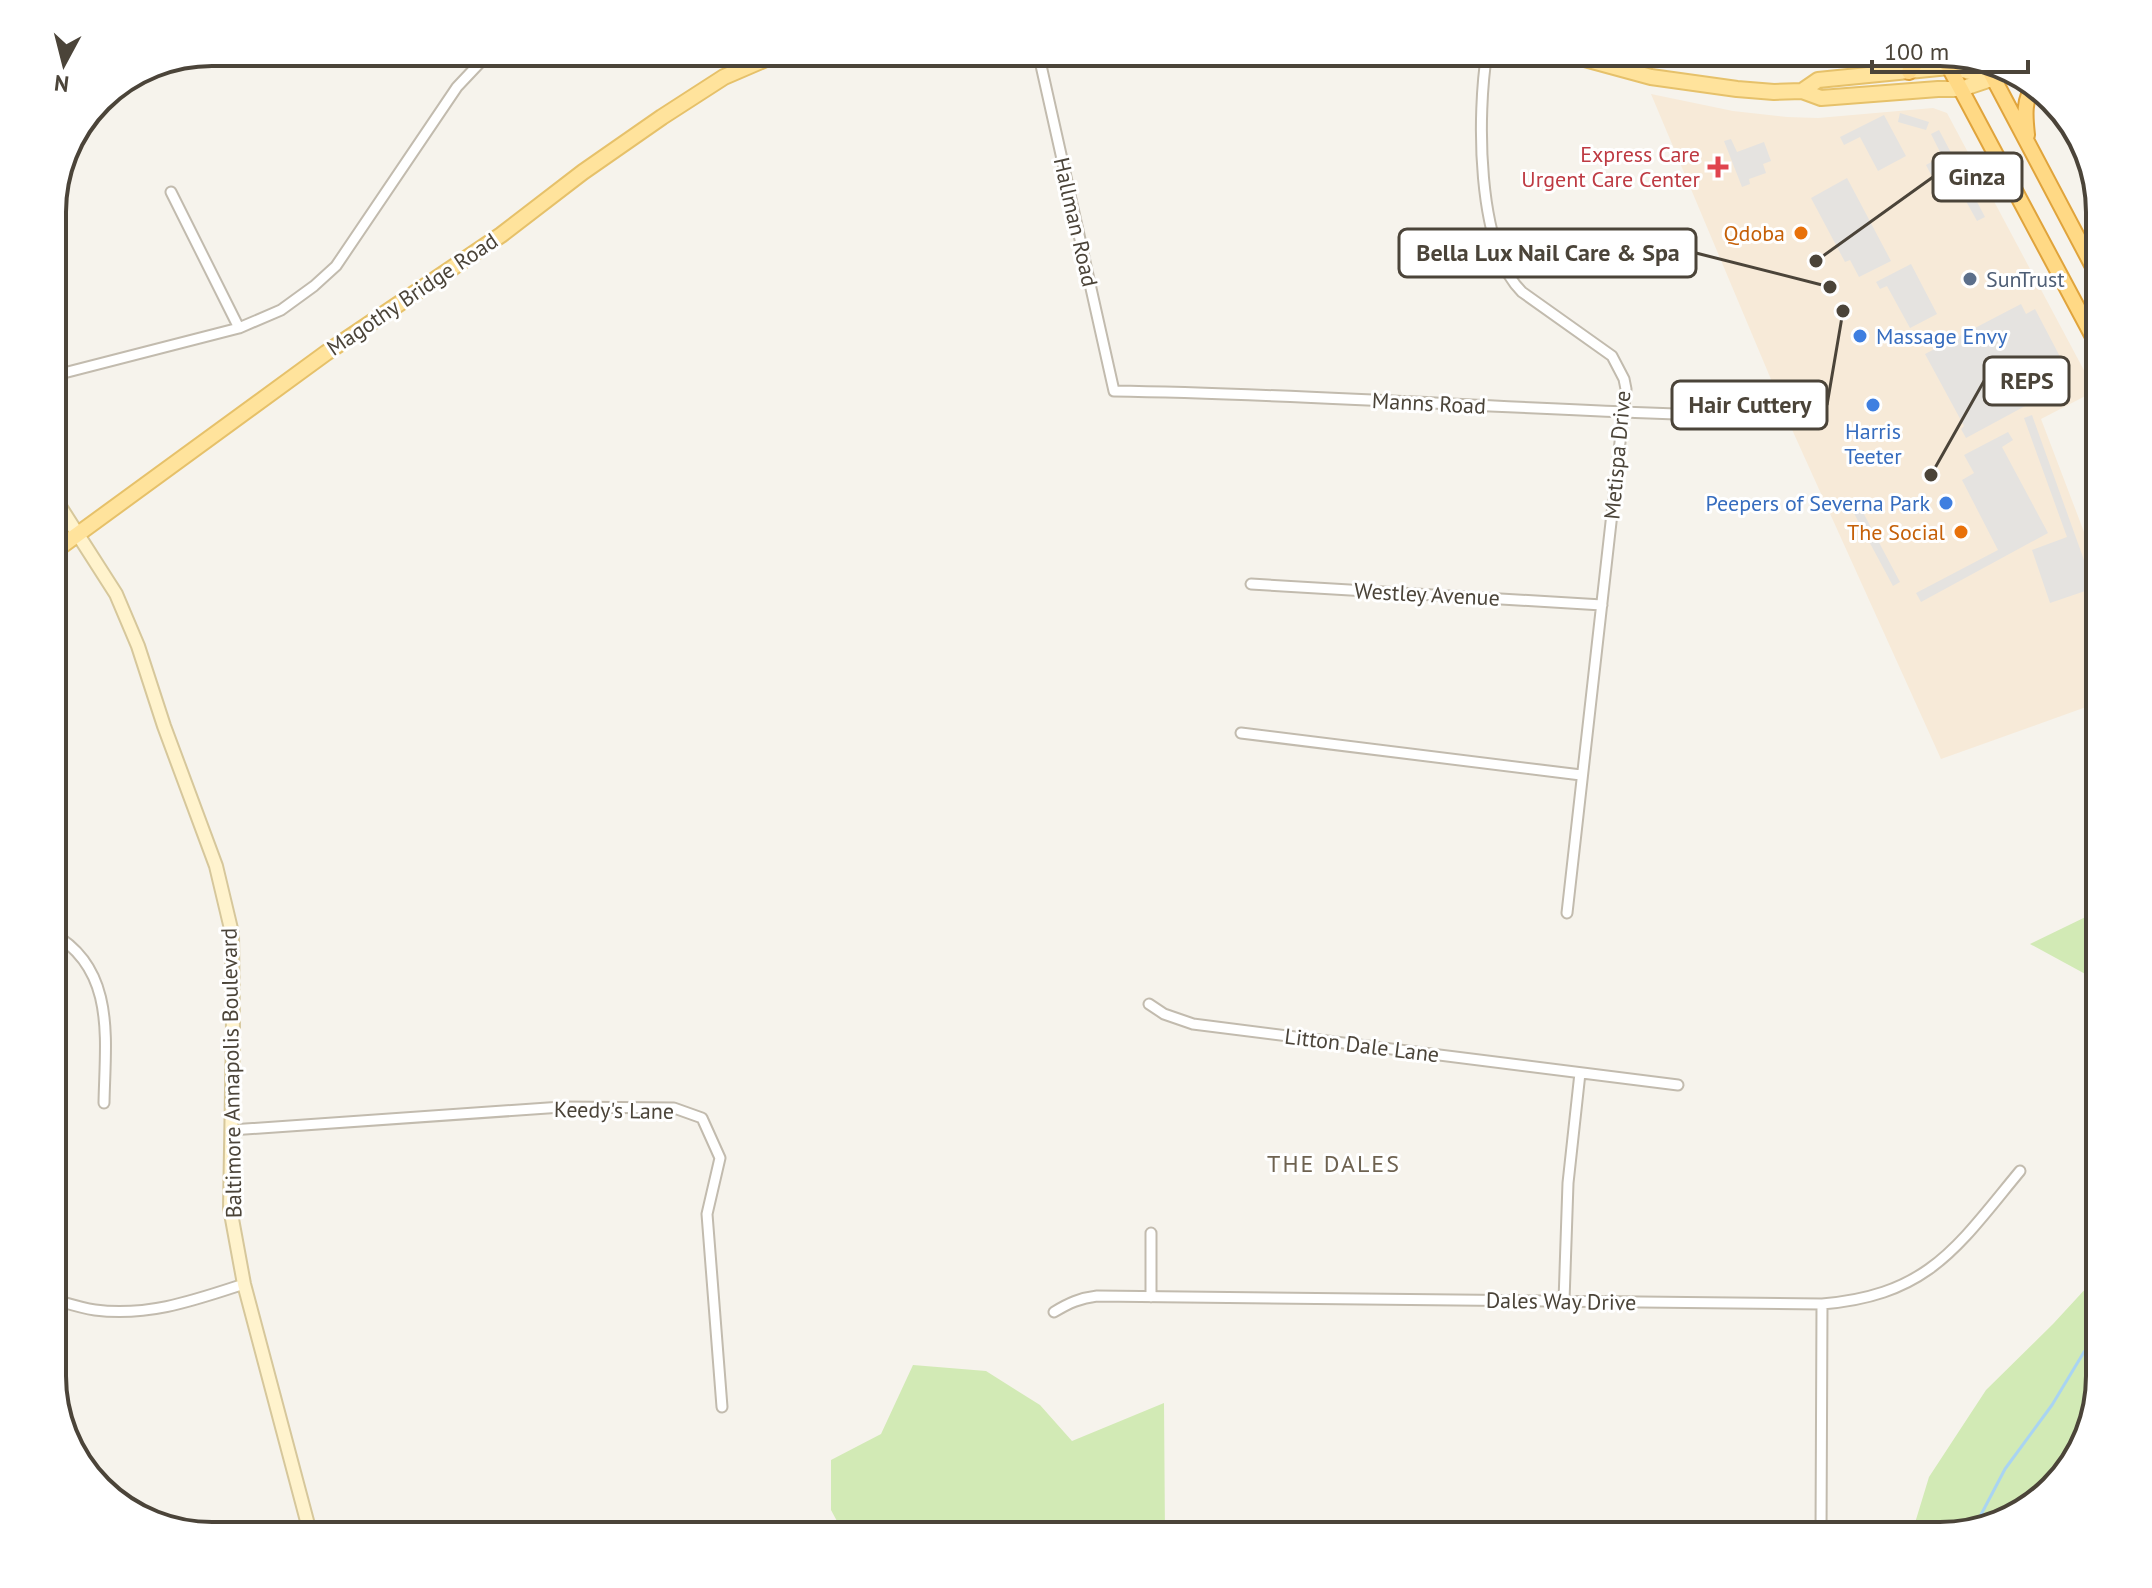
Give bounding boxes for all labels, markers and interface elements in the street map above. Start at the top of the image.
north arrow [24,24,104,104]
scale bar [1872,24,2028,74]
text: 100 m [1884,36,1949,67]
text: N [53,69,70,99]
place label: Express Care Urgent Care Center [1521,140,1701,193]
callout: Ginza [1933,153,2022,201]
street label: Hallman Road [1048,155,1104,289]
marker: Express Care Urgent Care Center [1707,156,1729,178]
text: Ginza [1948,161,2006,192]
place label: Qdoba [1724,219,1785,247]
marker: Qdoba [1792,224,1810,242]
street label: Magothy Bridge Road [321,226,503,362]
callout: Bella Lux Nail Care & Spa [1399,229,1696,277]
text: Bella Lux Nail Care & Spa [1416,237,1680,268]
place label: SunTrust [1986,265,2065,293]
marker: SunTrust [1961,270,1979,288]
place label: Massage Envy [1876,322,2008,350]
marker: Massage Envy [1851,327,1869,345]
callout: REPS [1984,357,2069,405]
text: REPS [2000,365,2054,396]
callout: Hair Cuttery [1672,381,1827,429]
street label: Manns Road [1371,386,1487,420]
street label: Metispa Drive [1597,389,1637,521]
text: Hair Cuttery [1689,389,1812,420]
marker: Harris Teeter [1864,396,1882,414]
place label: Harris Teeter [1844,417,1902,470]
place label: Peepers of Severna Park [1706,489,1930,517]
marker: Peepers of Severna Park [1937,494,1955,512]
place label: The Social [1847,518,1946,546]
marker: The Social [1952,523,1970,541]
street label: Westley Avenue [1354,576,1500,612]
street label: Baltimore Annapolis Boulevard [214,928,248,1218]
street label: Litton Dale Lane [1283,1022,1441,1068]
street label: Keedy's Lane [554,1095,674,1125]
district label: THE DALES [1267,1148,1401,1179]
street label: Dales Way Drive [1486,1286,1636,1316]

